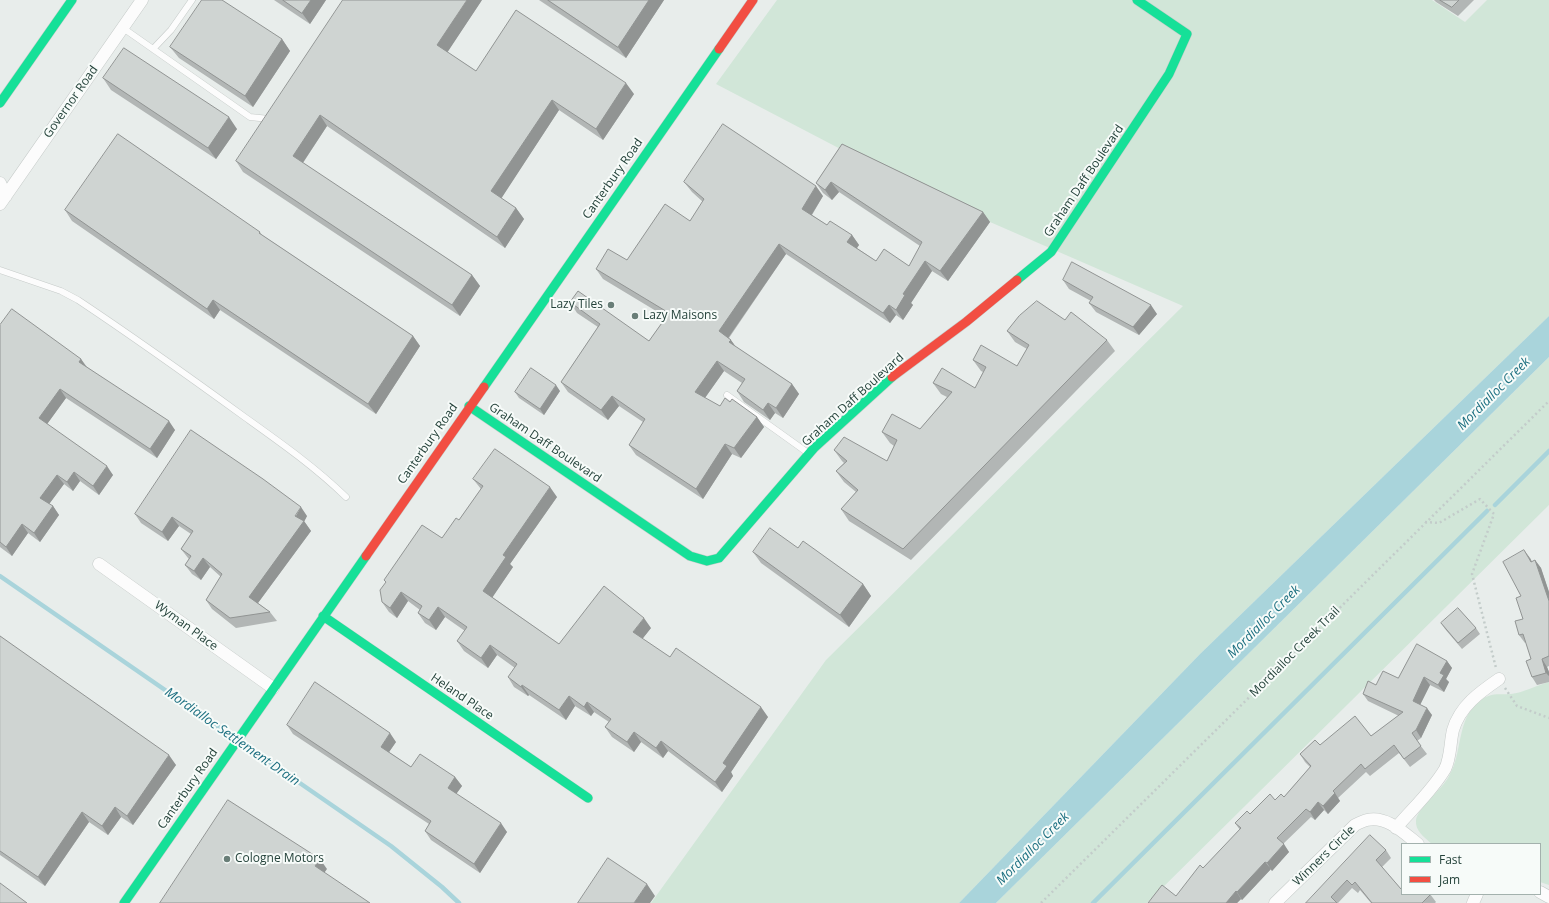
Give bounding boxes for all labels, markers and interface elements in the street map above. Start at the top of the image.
street label: Governor Road [41,63,101,141]
street label: Graham Daff Boulevard [1041,122,1127,240]
street label: Canterbury Road [580,136,646,222]
place label: Lazy Tiles [550,298,603,312]
marker: Lazy Tiles [606,300,616,310]
place label: Lazy Maisons [643,309,717,323]
marker: Lazy Maisons [630,311,640,321]
street label: Graham Daff Boulevard [799,350,907,450]
water label: Mordialloc Creek [1454,354,1534,434]
street label: Graham Daff Boulevard [486,400,604,486]
street label: Canterbury Road [395,401,461,487]
water label: Mordialloc Creek [1224,582,1304,662]
street label: Wyman Place [152,598,220,654]
street label: Mordialloc Creek Trail [1247,604,1343,700]
street label: Heland Place [428,671,496,723]
water label: Mordialloc Settlement Drain [162,684,302,790]
street label: Canterbury Road [155,746,221,832]
water label: Mordialloc Creek [993,809,1073,889]
street label: Winners Circle [1290,823,1358,889]
legend [1401,843,1541,895]
text: Fast [1439,851,1462,868]
place label: Cologne Motors [235,852,324,866]
marker: Cologne Motors [222,854,232,864]
text: Jam [1439,871,1460,888]

